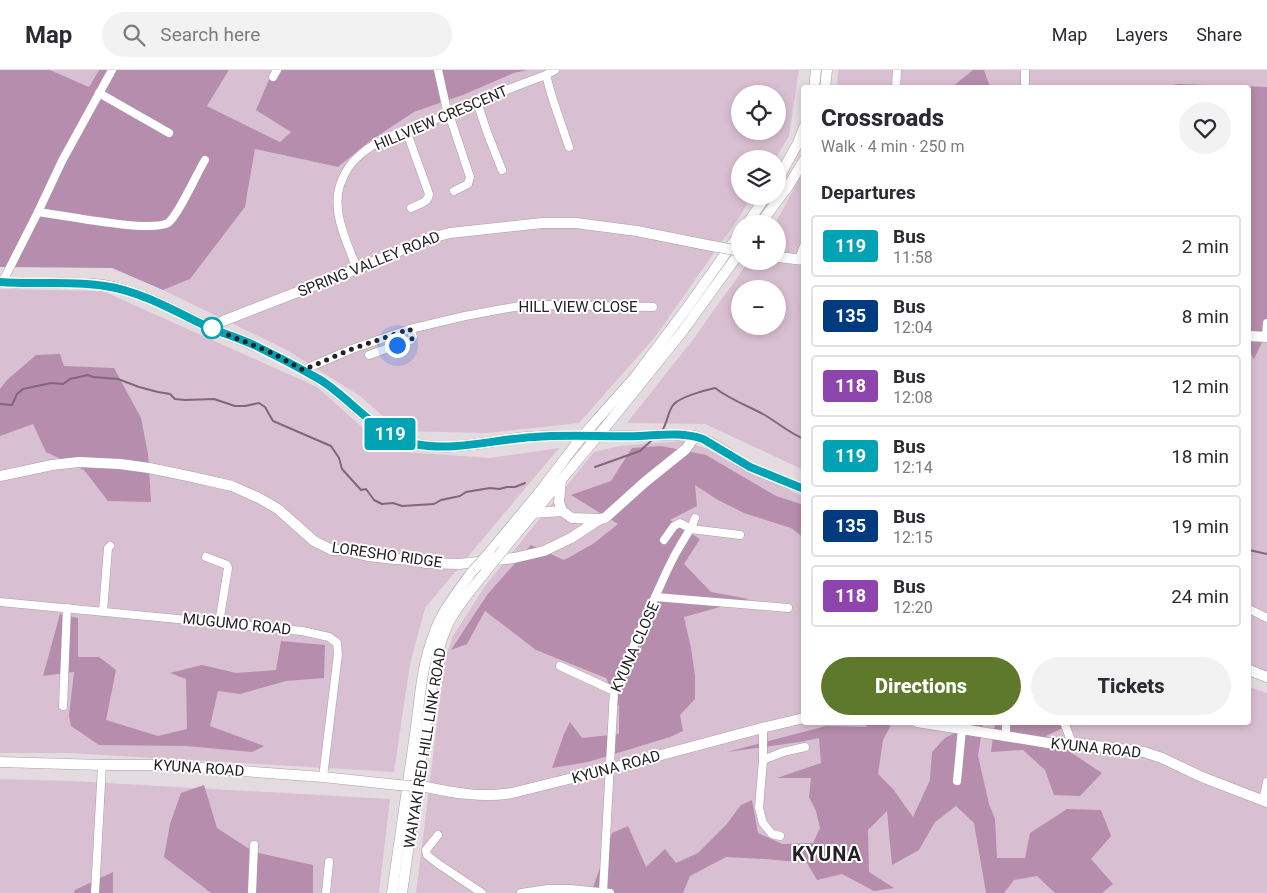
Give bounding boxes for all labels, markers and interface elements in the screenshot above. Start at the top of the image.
search box [102,12,452,57]
text: Map [25,21,72,49]
icon: search [120,21,148,49]
text: Search here [160,23,260,46]
text: Map [1052,24,1087,45]
text: Layers [1115,24,1168,45]
text: Share [1196,24,1242,45]
street label: HILLVIEW CRESCENT [372,82,510,154]
map controls [731,85,786,335]
button: locate [731,85,786,140]
button: heart [1179,102,1231,154]
text: Crossroads [821,104,944,132]
text: Walk · 4 min · 250 m [821,137,965,156]
button: layers [731,150,786,205]
text: Departures [821,181,916,204]
button: + [731,215,786,270]
text: Bus [893,225,926,248]
street label: SPRING VALLEY ROAD [295,227,443,301]
text: 119 [835,235,866,256]
text: 2 min [1182,235,1229,258]
text: 11:58 [893,248,933,267]
button: − [731,280,786,335]
text: Bus [893,295,926,318]
street label: HILL VIEW CLOSE [519,298,638,316]
text: 135 [835,305,866,326]
text: 8 min [1182,305,1229,328]
unlabelled marker [201,317,223,339]
text: 12:04 [893,318,933,337]
your location [385,333,410,358]
text: Bus [893,365,926,388]
text: 118 [835,375,866,396]
text: 12 min [1171,375,1229,398]
text: 12:08 [893,388,933,407]
line badge: 119 [361,418,419,450]
text: 119 [375,423,405,444]
text: Bus [893,435,926,458]
text: 119 [835,445,866,466]
text: 18 min [1171,445,1229,468]
text: 12:14 [893,458,933,477]
text: Bus [893,505,926,528]
text: 135 [835,515,866,536]
text: 19 min [1171,515,1229,538]
text: 12:15 [893,528,933,547]
street label: LORESHO RIDGE [331,538,444,572]
text: Bus [893,575,926,598]
text: 118 [835,585,866,606]
text: 24 min [1171,585,1229,608]
text: 12:20 [893,598,933,617]
street label: KYUNA CLOSE [607,599,663,695]
street label: MUGUMO ROAD [182,609,292,639]
street label: WAIYAKI RED HILL LINK ROAD [400,646,450,850]
button: Directions [821,657,1021,715]
button: Tickets [1031,657,1231,715]
street label: KYUNA ROAD [1050,734,1142,762]
street label: KYUNA ROAD [570,747,662,787]
street label: KYUNA ROAD [153,756,245,780]
district label: KYUNA [792,842,862,866]

